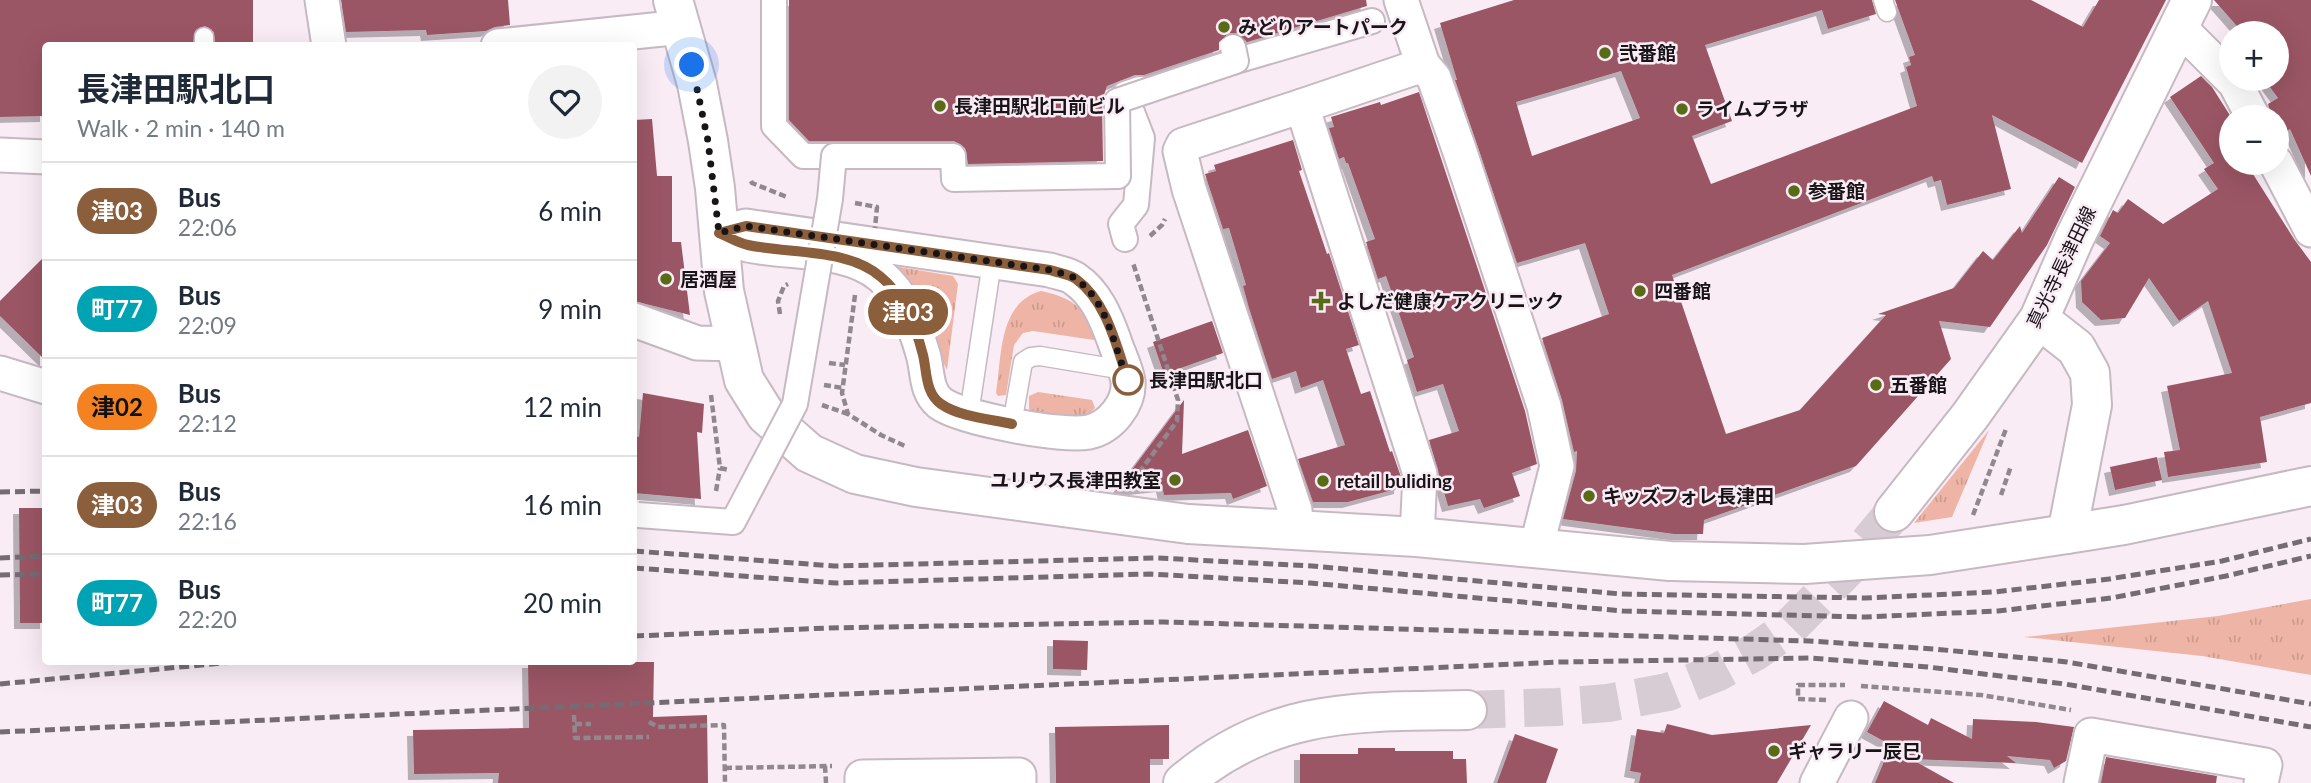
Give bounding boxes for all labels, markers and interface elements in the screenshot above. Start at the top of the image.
place label: みどりアートパーク [1238,15,1408,38]
marker: みどりアートパーク [1216,19,1232,35]
map controls [2219,21,2289,175]
button: + [2219,21,2289,91]
place label: 弐番館 [1619,41,1676,64]
marker: 弐番館 [1597,45,1613,61]
your location [674,47,709,82]
button: heart [528,65,602,139]
text: 長津田駅北口 [77,68,275,108]
place label: 長津田駅北口前ビル [954,94,1125,117]
place label: ライムプラザ [1696,97,1808,120]
marker: 長津田駅北口前ビル [932,98,948,114]
marker: ライムプラザ [1674,101,1690,117]
button: − [2219,105,2289,175]
text: Walk · 2 min · 140 m [77,114,285,142]
place label: 参番館 [1808,179,1865,202]
text: Bus [178,181,221,213]
marker: 参番館 [1786,183,1802,199]
text: 6 min [538,195,602,227]
text: 津03 [91,196,143,225]
street label: 真光寺長津田線 [2021,202,2100,332]
text: 22:06 [178,213,237,241]
place label: 居酒屋 [680,267,737,290]
marker: 居酒屋 [658,271,674,287]
text: Bus [178,279,221,311]
place label: 四番館 [1654,279,1711,302]
marker: 四番館 [1632,283,1648,299]
line badge: 津03 [868,289,948,335]
place label: よしだ健康ケアクリニック [1337,289,1564,312]
marker: よしだ健康ケアクリニック [1311,291,1331,311]
text: 9 min [538,293,602,325]
text: 町77 [91,294,143,323]
text: 津03 [882,297,934,326]
text: 22:09 [178,311,237,339]
marker: 長津田駅北口 [1113,365,1143,395]
place label: 長津田駅北口 [1149,368,1263,391]
place label: 五番館 [1890,373,1947,396]
text: Bus [178,377,221,409]
marker: 五番館 [1868,377,1884,393]
text: 12 min [523,391,602,423]
text: 津02 [91,392,143,421]
text: 22:12 [178,409,237,437]
place label: ユリウス長津田教室 [990,468,1161,491]
place label: retail buliding [1337,469,1452,492]
marker: ユリウス長津田教室 [1167,472,1183,488]
marker: retail buliding [1315,473,1331,489]
text: Bus [178,475,221,507]
place label: キッズフォレ長津田 [1603,484,1774,507]
marker: キッズフォレ長津田 [1581,488,1597,504]
text: 16 min [523,489,602,521]
text: 津03 [91,490,143,519]
text: 22:16 [178,507,237,535]
text: Bus [178,573,221,605]
text: 20 min [523,587,602,619]
text: 町77 [91,588,143,617]
text: 22:20 [178,605,237,633]
place label: ギャラリー辰巳 [1788,739,1921,762]
marker: ギャラリー辰巳 [1766,743,1782,759]

